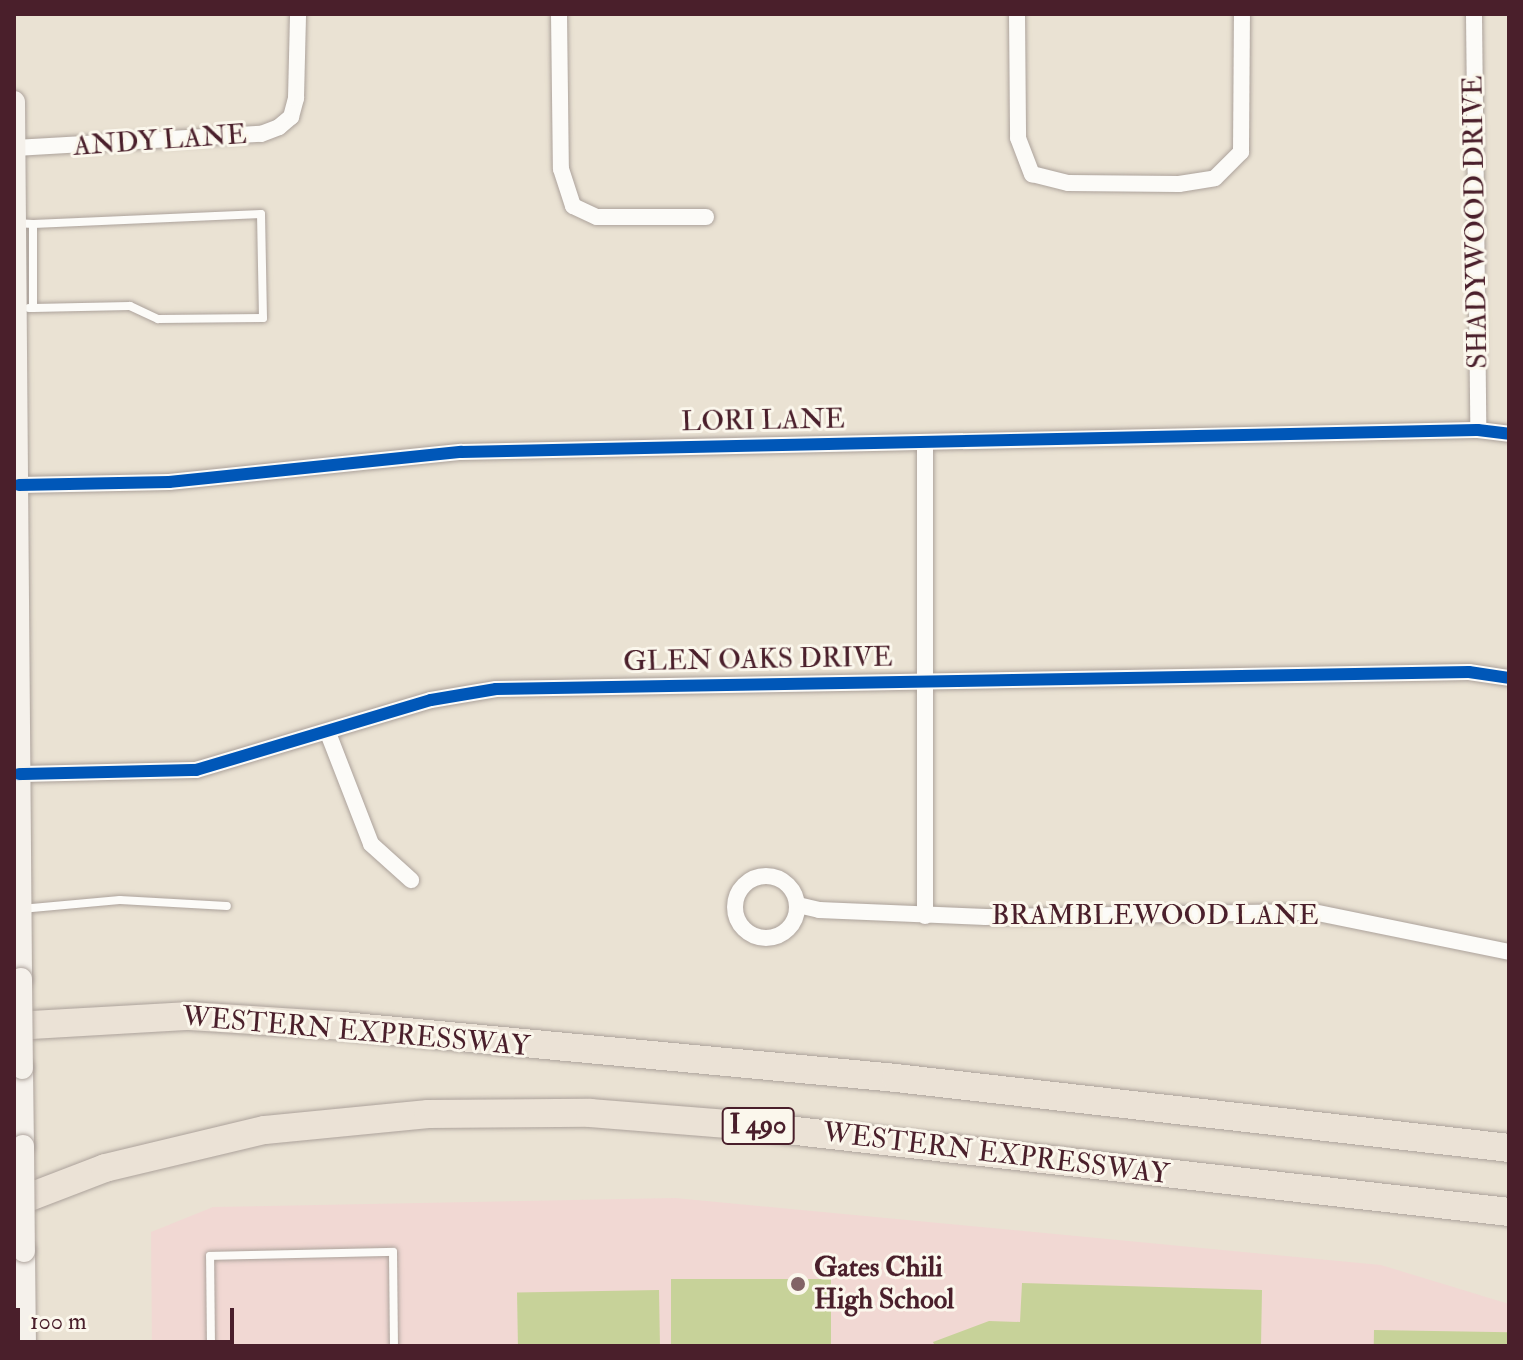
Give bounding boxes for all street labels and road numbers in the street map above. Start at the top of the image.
street label: SHADYWOOD DRIVE [1457,75,1495,369]
street label: ANDY LANE [72,118,248,164]
street label: LORI LANE [681,403,845,439]
street label: GLEN OAKS DRIVE [623,641,893,679]
street label: BRAMBLEWOOD LANE [991,899,1319,933]
street label: WESTERN EXPRESSWAY [181,1000,531,1064]
road number: I 490 [720,1104,796,1148]
street label: WESTERN EXPRESSWAY [821,1116,1171,1192]

